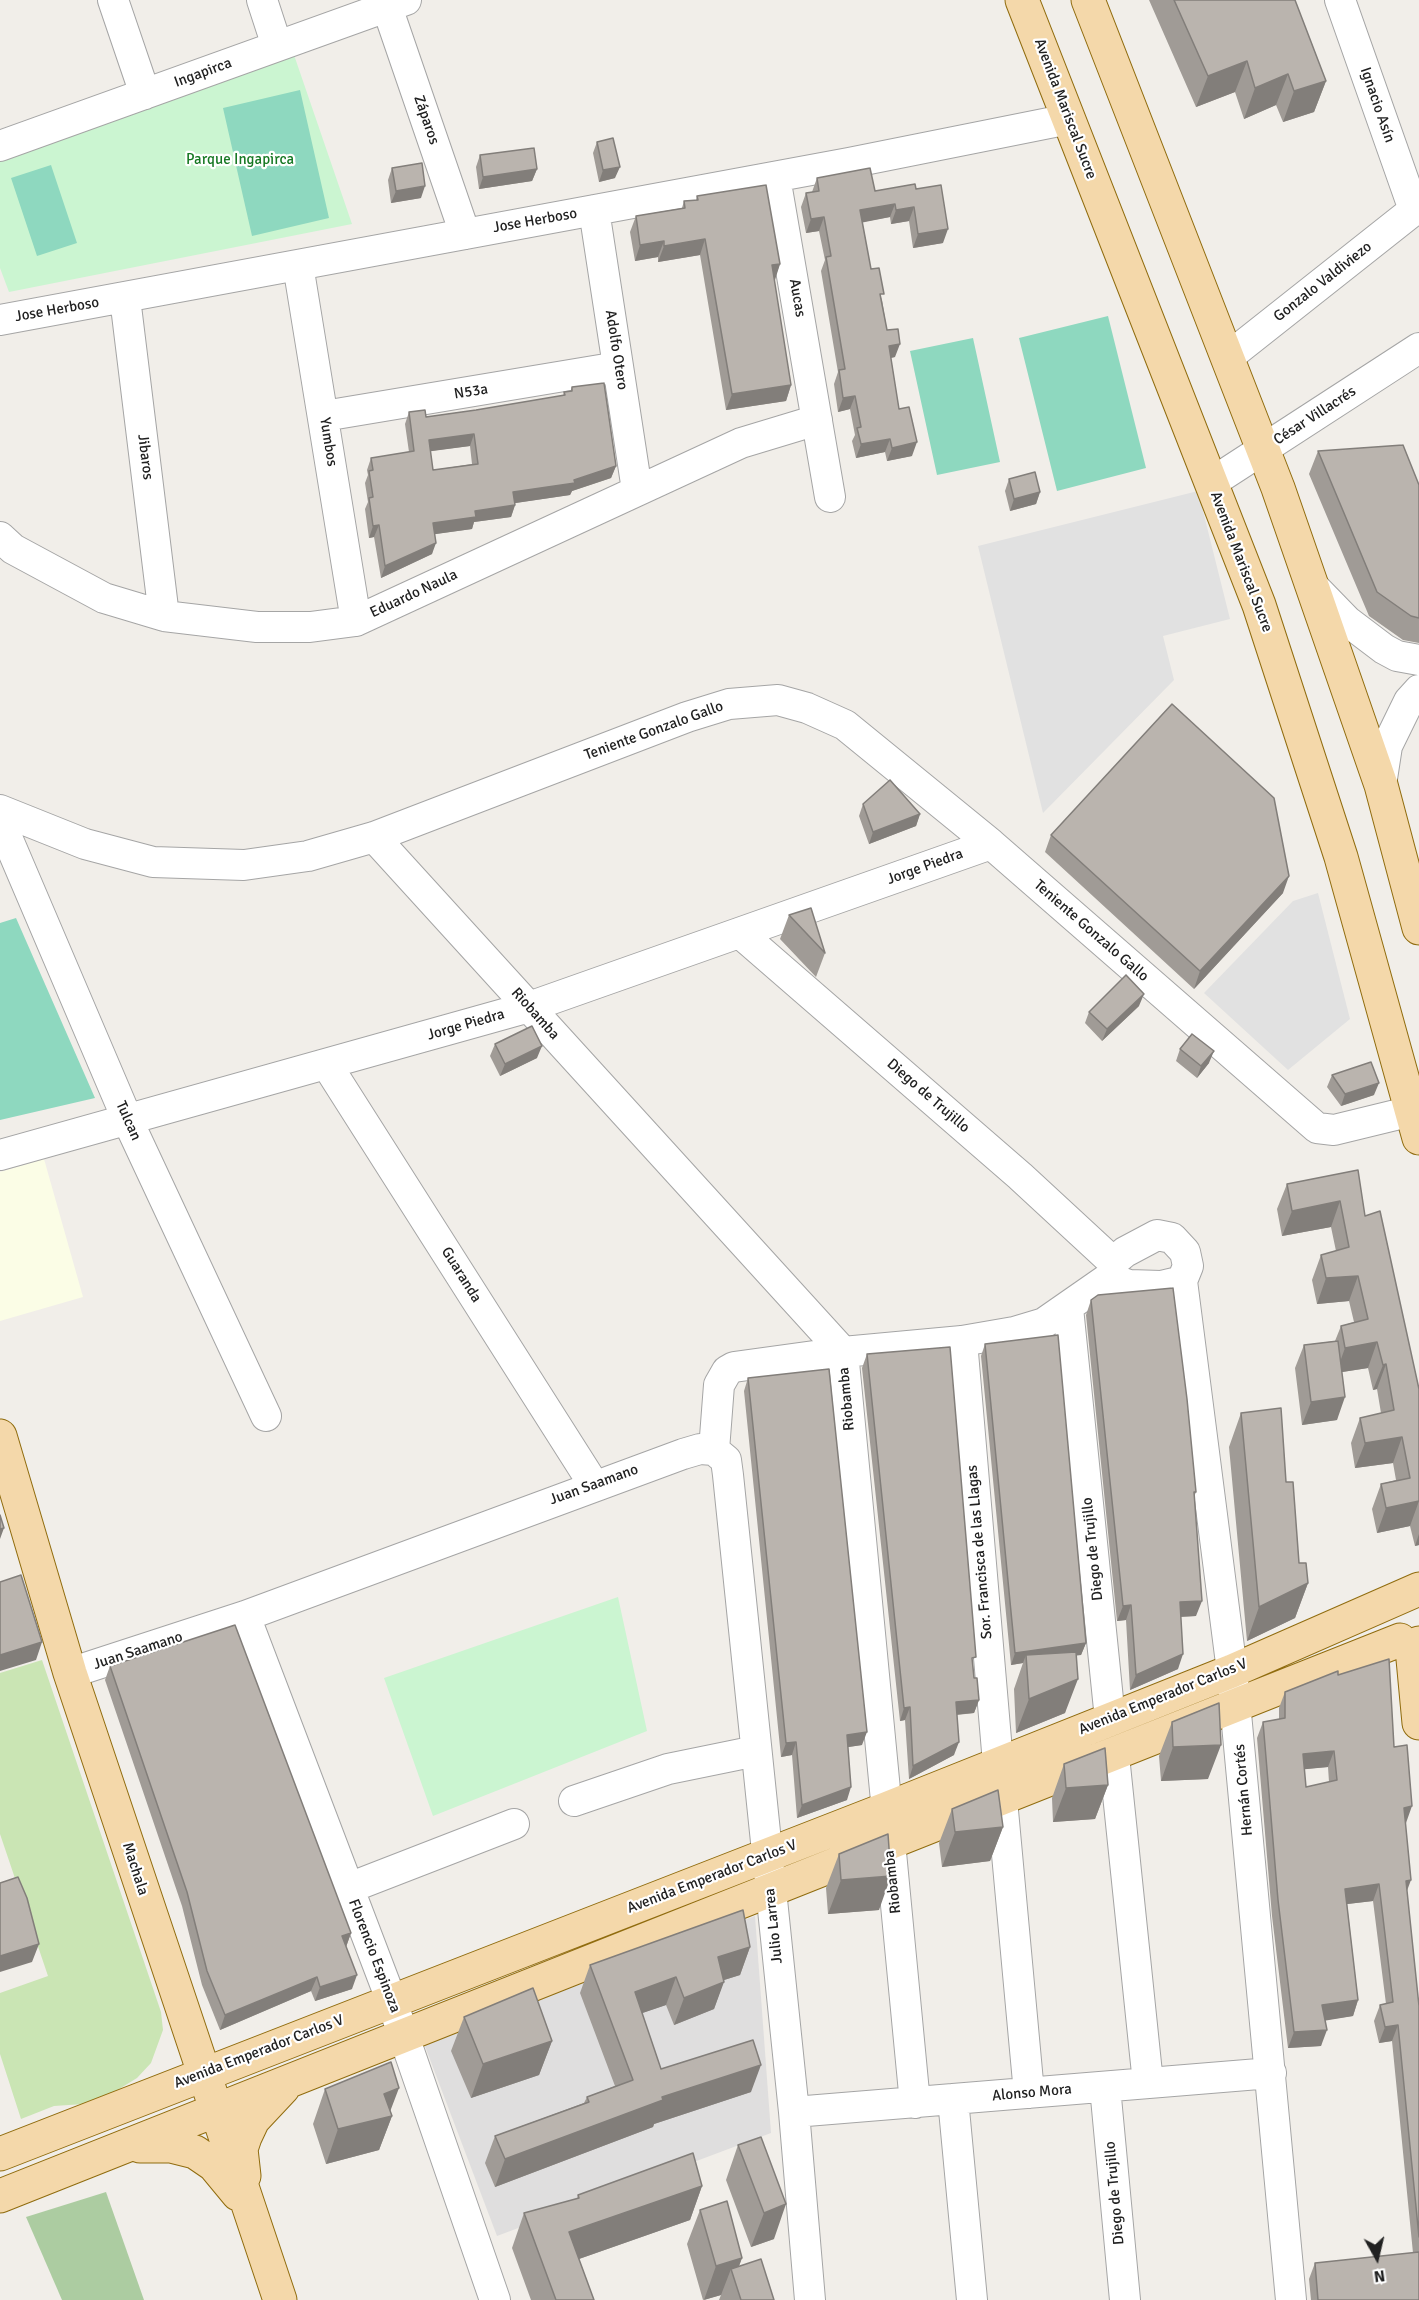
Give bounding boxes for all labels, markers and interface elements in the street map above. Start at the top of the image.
street label: Avenida Mariscal Sucre [1030,36,1100,182]
street label: Ingapirca [172,54,234,92]
street label: Ignacio Asín [1356,65,1398,145]
street label: Záparos [409,93,443,147]
park label: Parque Ingapirca [186,151,294,169]
street label: Jose Herboso [492,205,578,237]
street label: Gonzalo Valdiviezo [1270,238,1376,326]
street label: Aucas [785,278,809,318]
street label: Jose Herboso [14,294,100,326]
street label: Adolfo Otero [601,309,631,391]
street label: N53a [453,380,489,404]
street label: César Villacrés [1270,383,1360,449]
street label: Yumbos [315,416,341,468]
street label: Jibaros [133,433,157,481]
street label: Avenida Mariscal Sucre [1206,489,1276,635]
street label: Eduardo Naula [367,566,461,622]
street label: Teniente Gonzalo Gallo [582,698,726,764]
street label: Jorge Piedra [884,845,966,889]
street label: Teniente Gonzalo Gallo [1030,876,1152,986]
street label: Riobamba [507,984,563,1044]
street label: Jorge Piedra [425,1005,507,1045]
street label: Diego de Trujillo [883,1055,973,1137]
street label: Tulcan [111,1098,145,1144]
street label: Guaranda [437,1244,485,1306]
street label: Riobamba [835,1366,859,1432]
street label: Juan Saamano [547,1461,641,1509]
street label: Sor. Francisca de las Llagas [963,1464,997,1640]
street label: Diego de Trujillo [1079,1496,1107,1602]
street label: Juan Saamano [91,1628,185,1674]
street label: Avenida Emperador Carlos V [1076,1655,1250,1739]
street label: Hernán Cortés [1231,1743,1257,1837]
street label: Avenida Emperador Carlos V [625,1836,799,1918]
street label: Machala [118,1840,152,1898]
street label: Riobamba [881,1849,905,1915]
street label: Julio Larrea [761,1887,787,1965]
street label: Florencio Espinoza [344,1897,404,2015]
street label: Avenida Emperador Carlos V [172,2011,346,2093]
street label: Alonso Mora [991,2081,1073,2105]
street label: Diego de Trujillo [1102,2140,1128,2246]
north arrow [1347,2228,1407,2288]
text: N [1373,2265,1386,2287]

